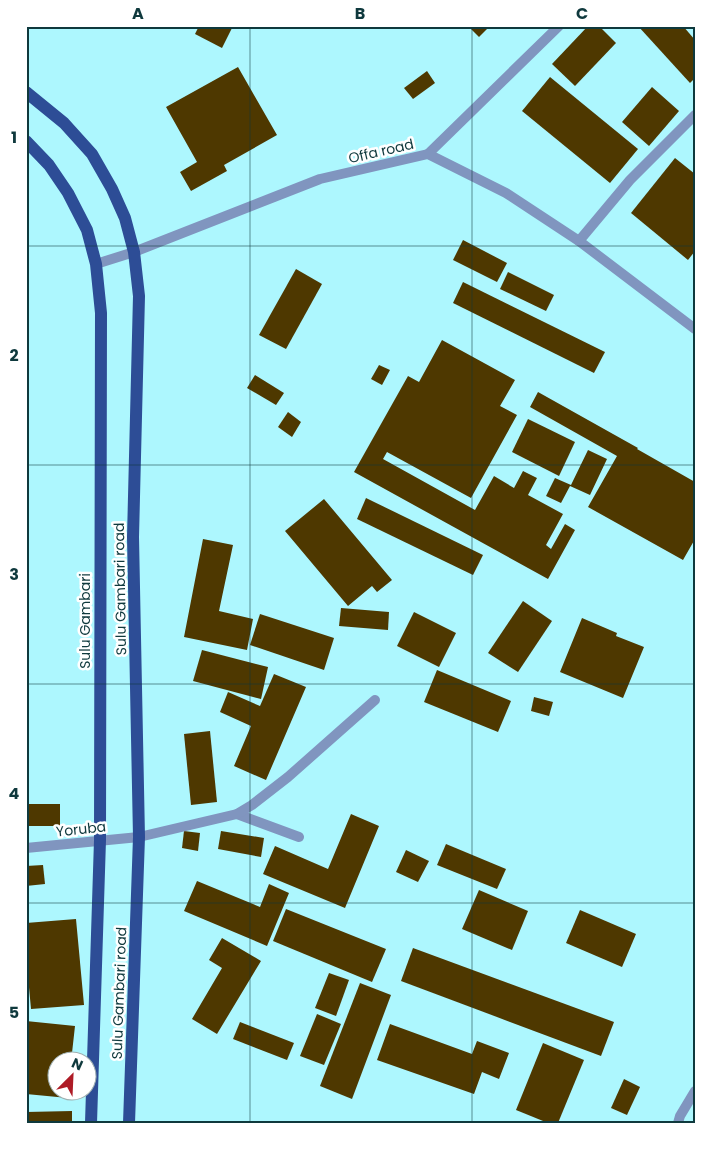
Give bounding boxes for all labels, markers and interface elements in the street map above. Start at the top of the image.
text: A [132,2,144,25]
text: B [355,2,365,25]
text: C [576,2,588,25]
text: 1 [11,126,17,149]
street label: Offa road [346,134,416,168]
text: 2 [9,344,19,367]
street label: Sulu Gambari road [109,523,131,655]
text: 3 [9,563,19,586]
street label: Sulu Gambari [75,573,95,669]
text: 4 [9,782,20,805]
street label: Yoruba [55,816,107,842]
street label: Sulu Gambari road [107,926,131,1060]
text: 5 [9,1001,19,1024]
north arrow [48,1052,98,1102]
text: N [68,1053,86,1075]

